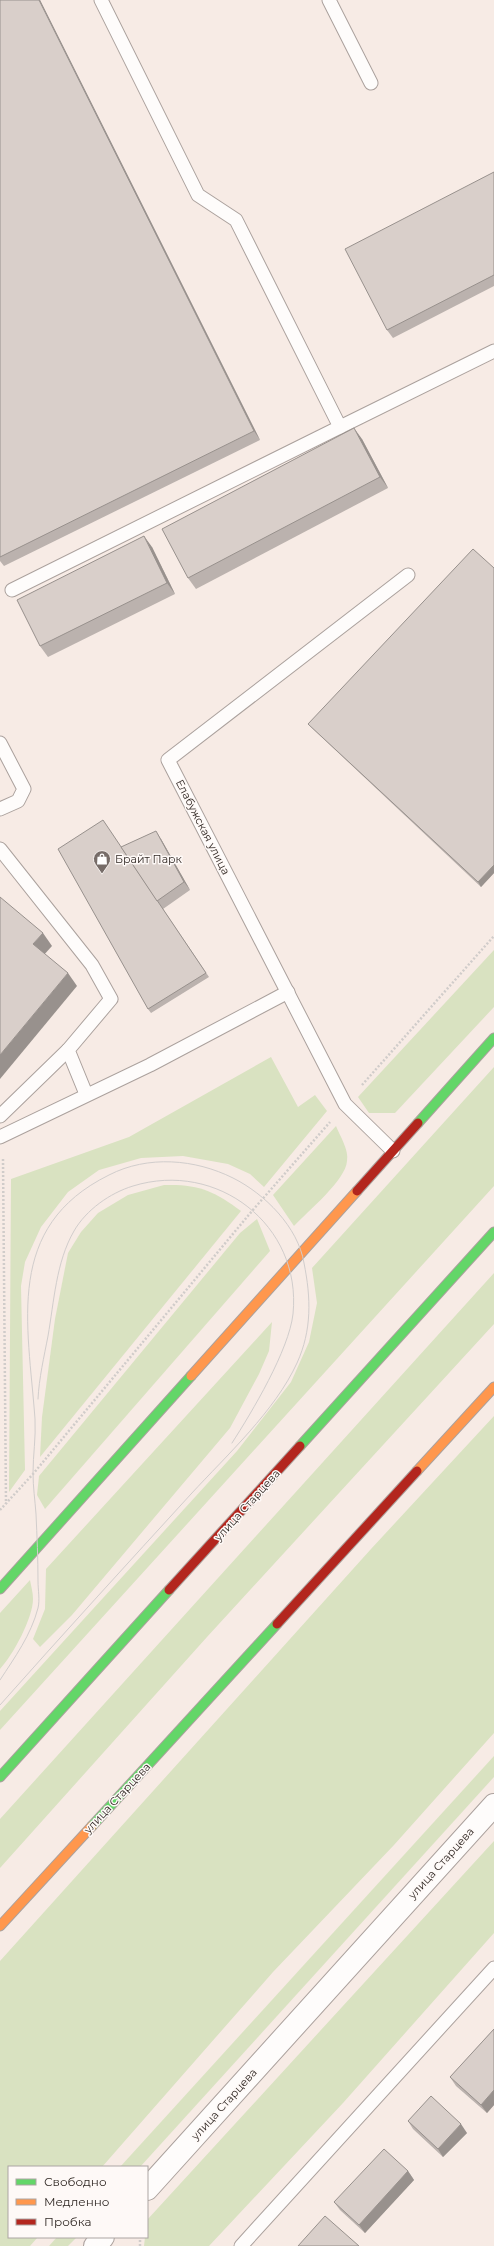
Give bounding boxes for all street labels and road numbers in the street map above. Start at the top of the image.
street label: Елабужская улица [173,777,233,877]
street label: улица Старцева [211,1466,283,1544]
street label: улица Старцева [80,1760,153,1837]
street label: улица Старцева [405,1824,477,1902]
street label: улица Старцева [188,2065,260,2143]

